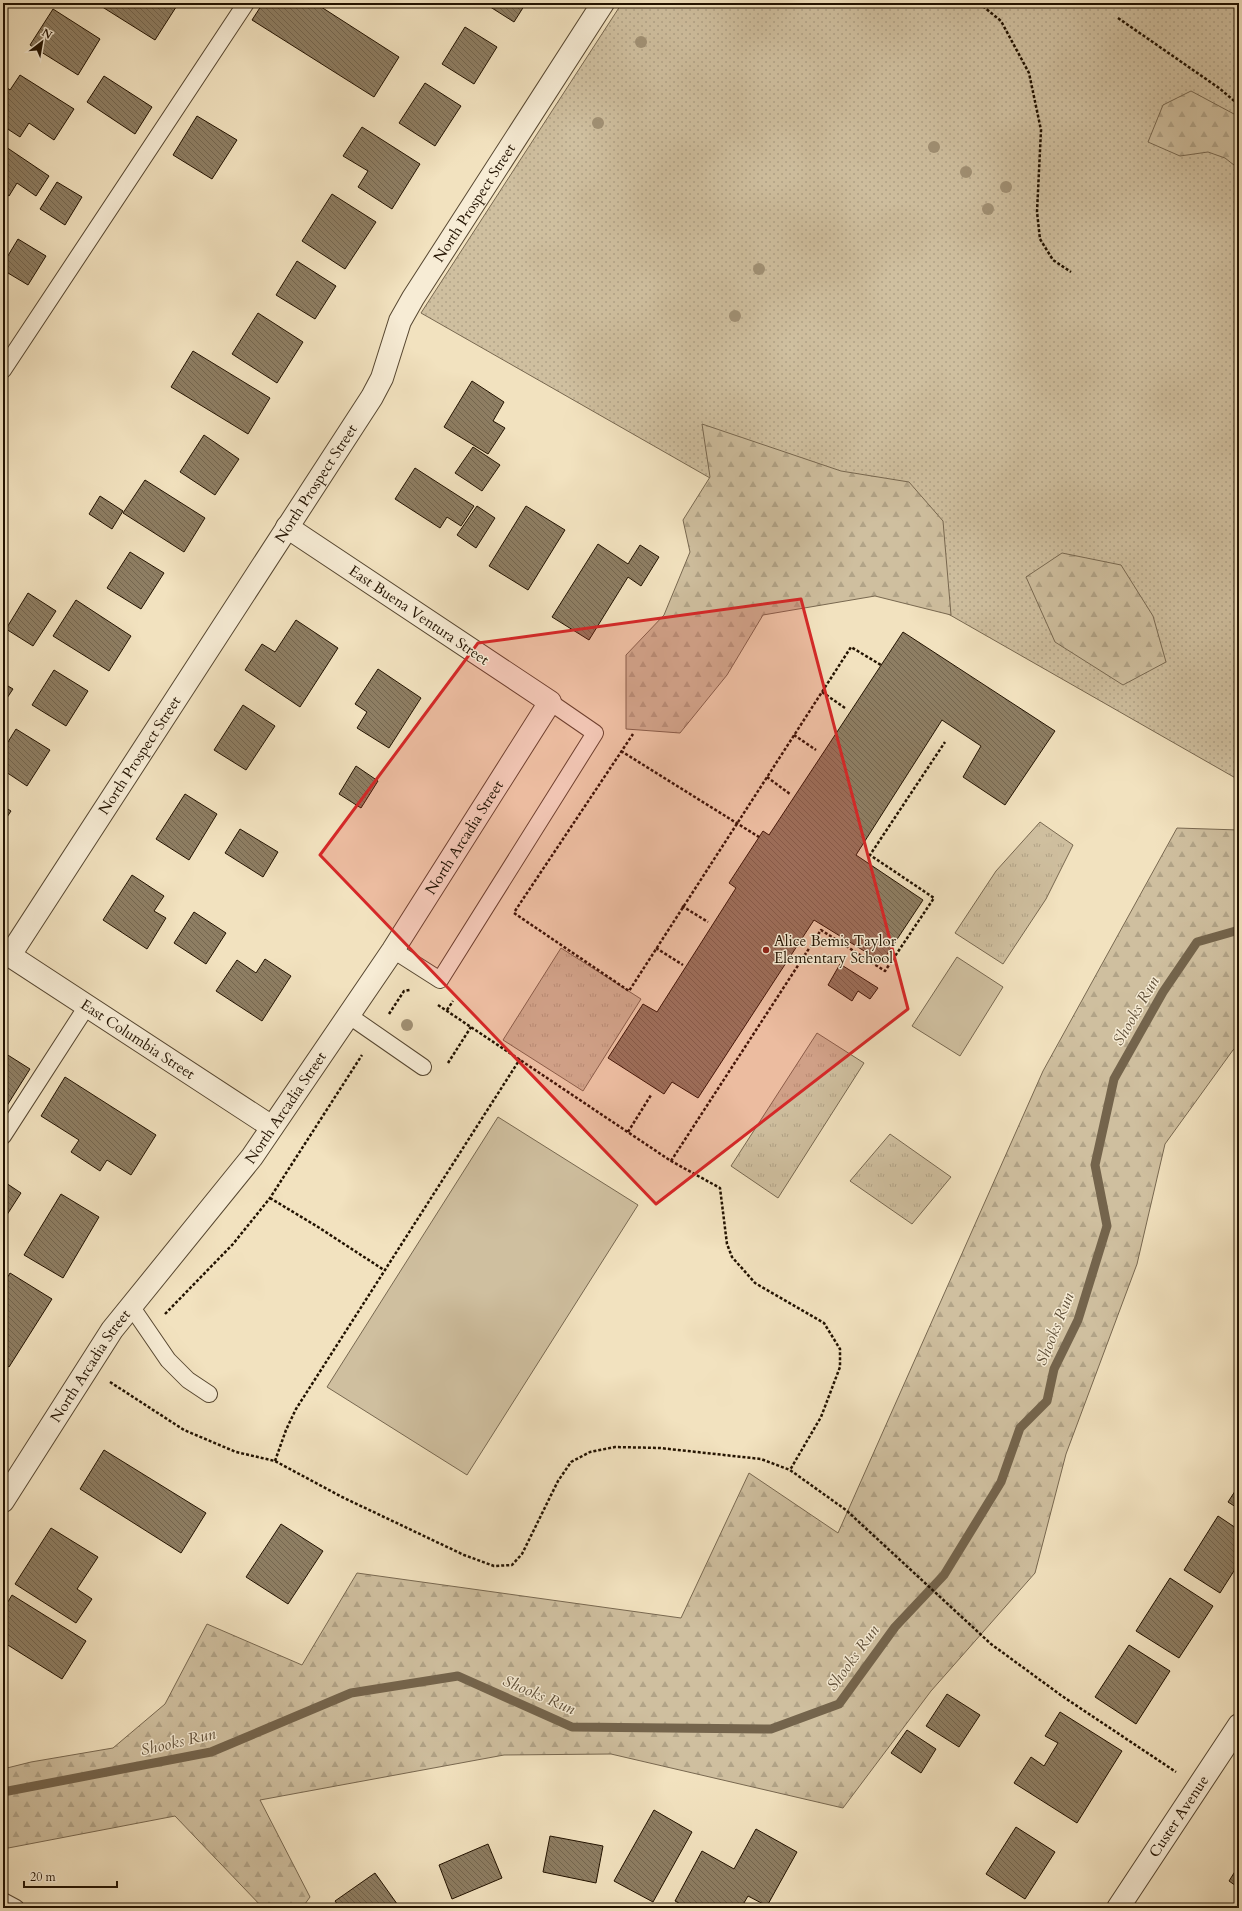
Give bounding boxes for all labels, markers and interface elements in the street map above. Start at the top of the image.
north arrow [22,22,62,62]
text: N [39,25,55,43]
street label: North Prospect Street [429,139,520,266]
street label: North Prospect Street [270,420,362,547]
street label: East Buena Ventura Street [345,561,493,670]
street label: North Prospect Street [94,692,185,818]
street label: North Arcadia Street [421,776,508,898]
place label: Alice Bemis Taylor Elementary School [774,931,897,968]
marker: Alice Bemis Taylor Elementary School [761,945,771,955]
water label: Shooks Run [1107,972,1165,1050]
street label: East Columbia Street [77,994,199,1084]
street label: North Arcadia Street [240,1047,331,1168]
water label: Shooks Run [1030,1289,1080,1369]
street label: North Arcadia Street [46,1305,135,1426]
water label: Shooks Run [822,1620,884,1695]
water label: Shooks Run [500,1670,579,1720]
water label: Shooks Run [138,1723,218,1761]
street label: Custer Avenue [1144,1771,1213,1861]
scale bar [24,1863,117,1889]
text: 20 m [30,1869,57,1885]

